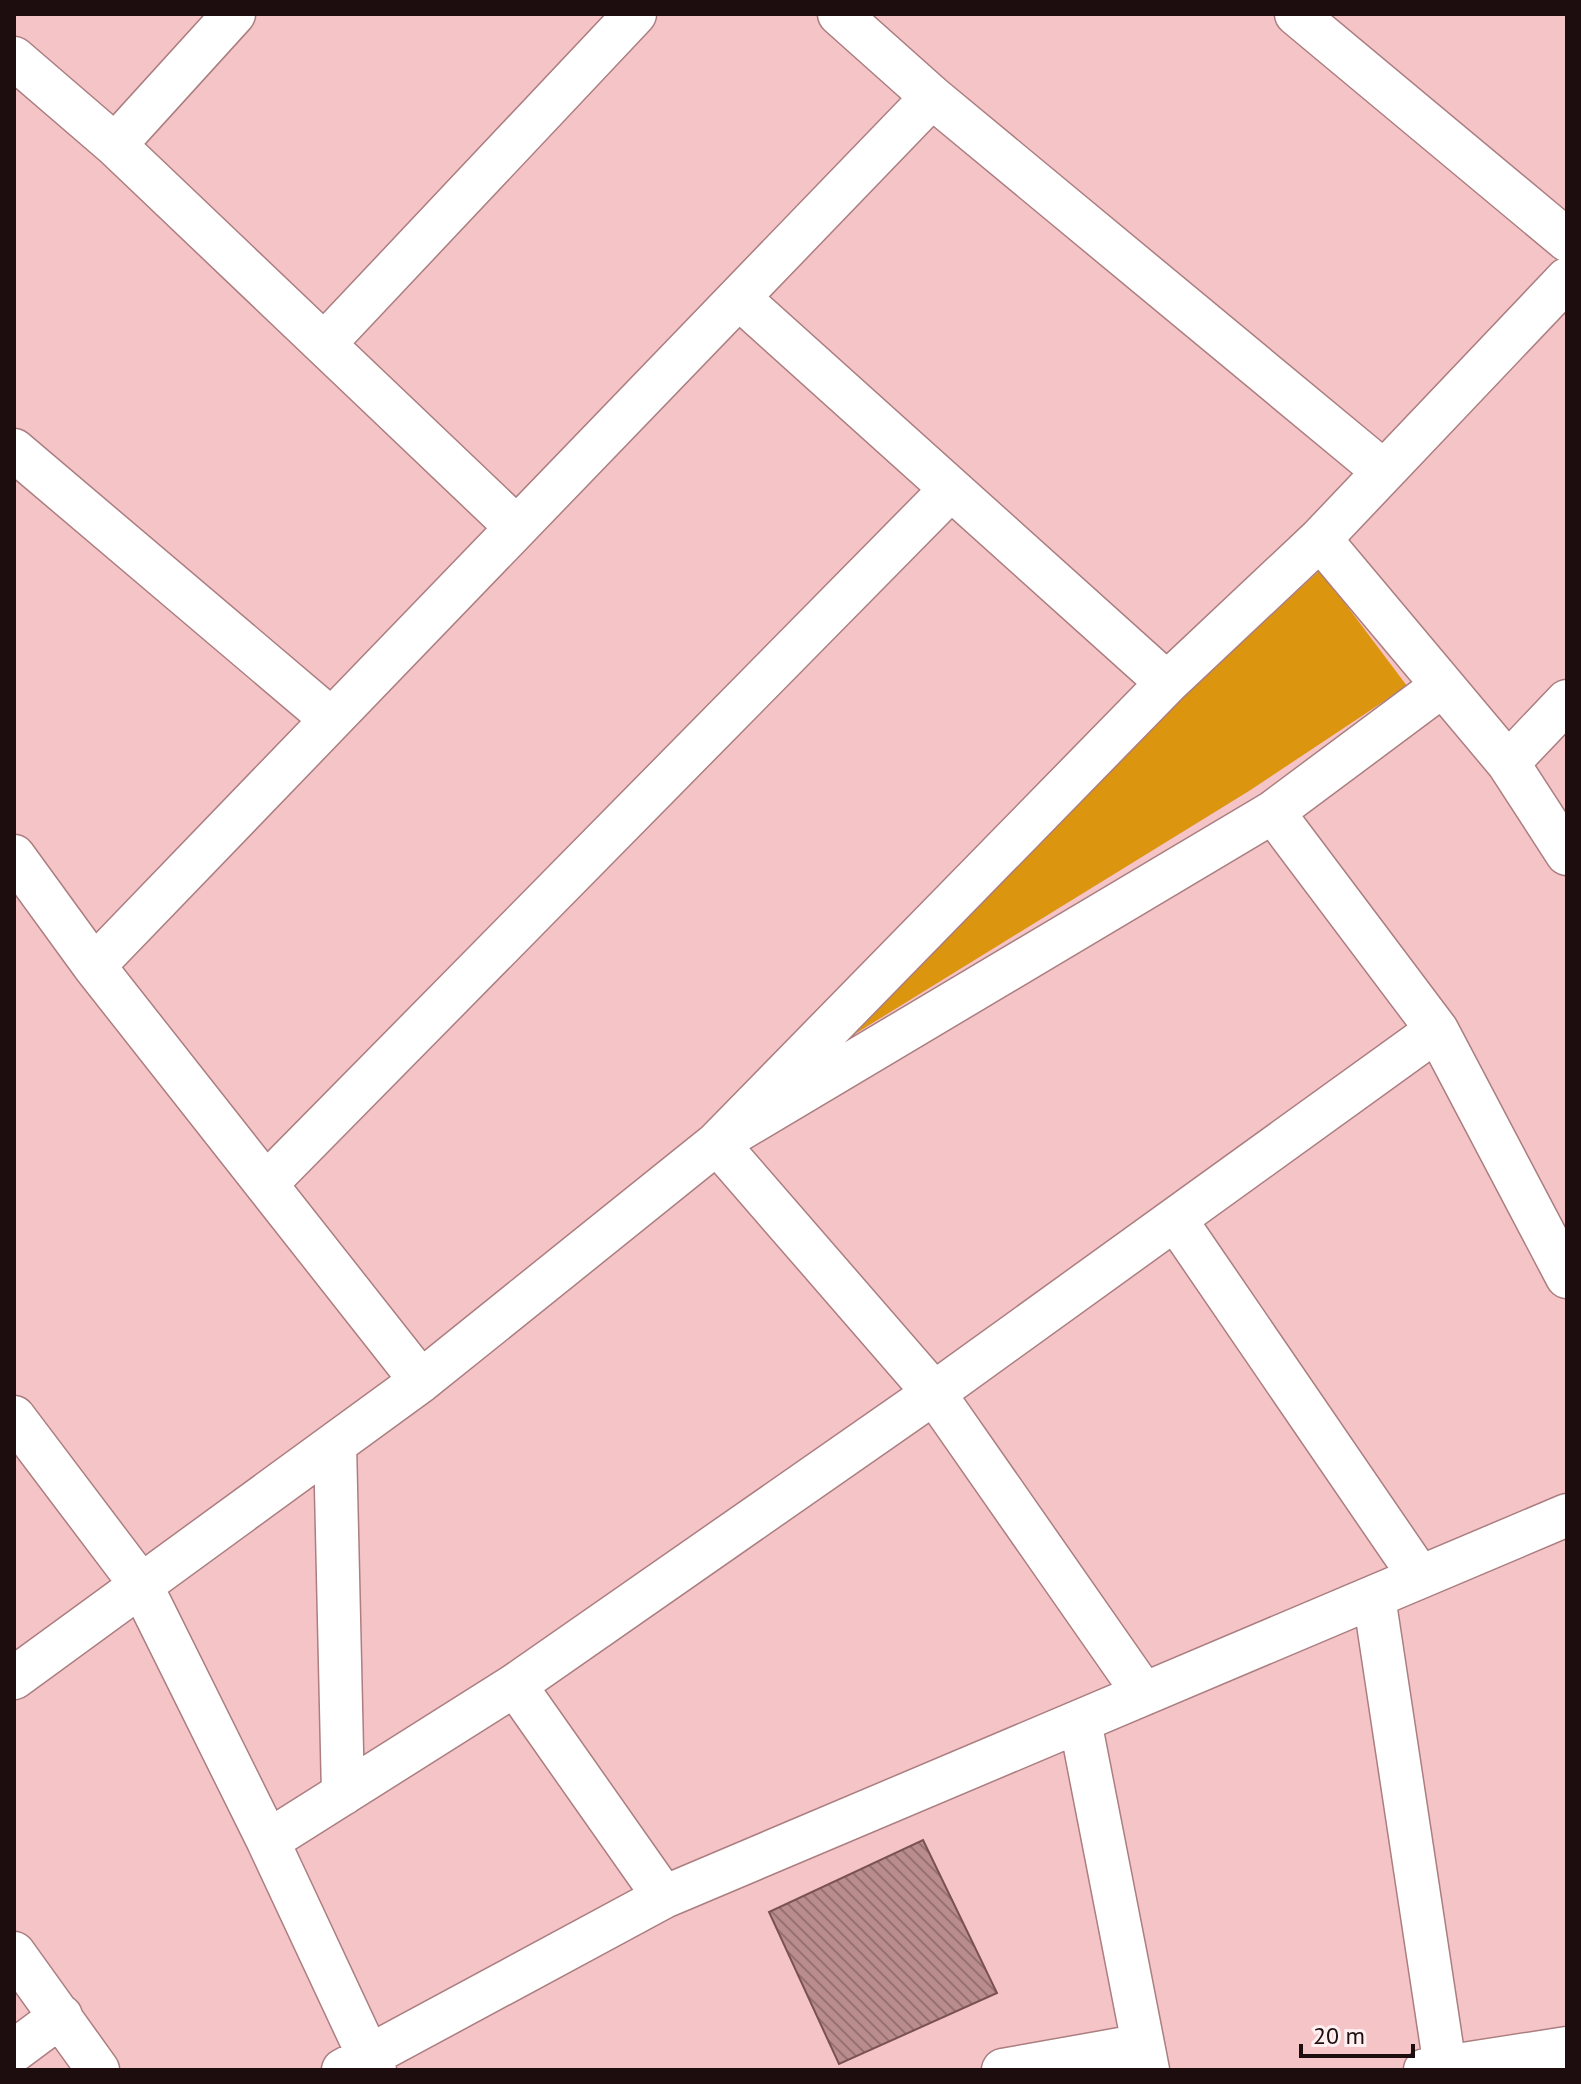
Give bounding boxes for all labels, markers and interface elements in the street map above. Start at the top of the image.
scale bar [1301,2008,1413,2058]
text: 20 m [1313,2020,1365,2051]

